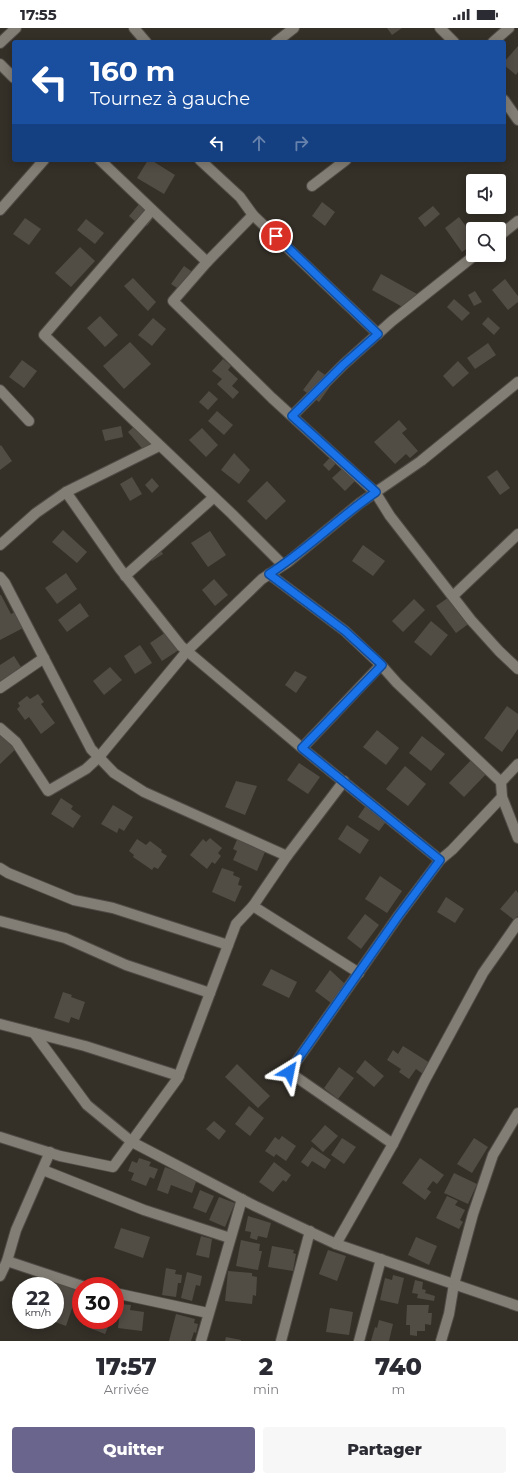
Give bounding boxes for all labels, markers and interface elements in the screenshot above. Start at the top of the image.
text: 17:55 [20,5,57,24]
text: 160 m [90,54,175,88]
icon: left [24,56,76,108]
text: Tournez à gauche [90,88,250,110]
icon: left [206,132,228,154]
icon: ahead [248,132,270,154]
icon: right [290,132,312,154]
map controls [466,174,506,262]
button: sound [466,174,506,214]
pin [259,219,293,253]
button: search [466,222,506,262]
icon: arrive [265,225,287,247]
position arrow [268,1051,310,1093]
speed limit sign: 30 [72,1277,124,1329]
text: 22 [26,1286,50,1310]
text: km/h [25,1306,51,1319]
text: 17:57 [96,1352,157,1381]
text: 2 [259,1352,273,1381]
text: 740 [375,1352,422,1381]
text: Arrivée [104,1381,149,1397]
text: min [253,1381,279,1397]
text: m [392,1381,405,1397]
button: Quitter [12,1427,255,1473]
button: Partager [263,1427,506,1473]

